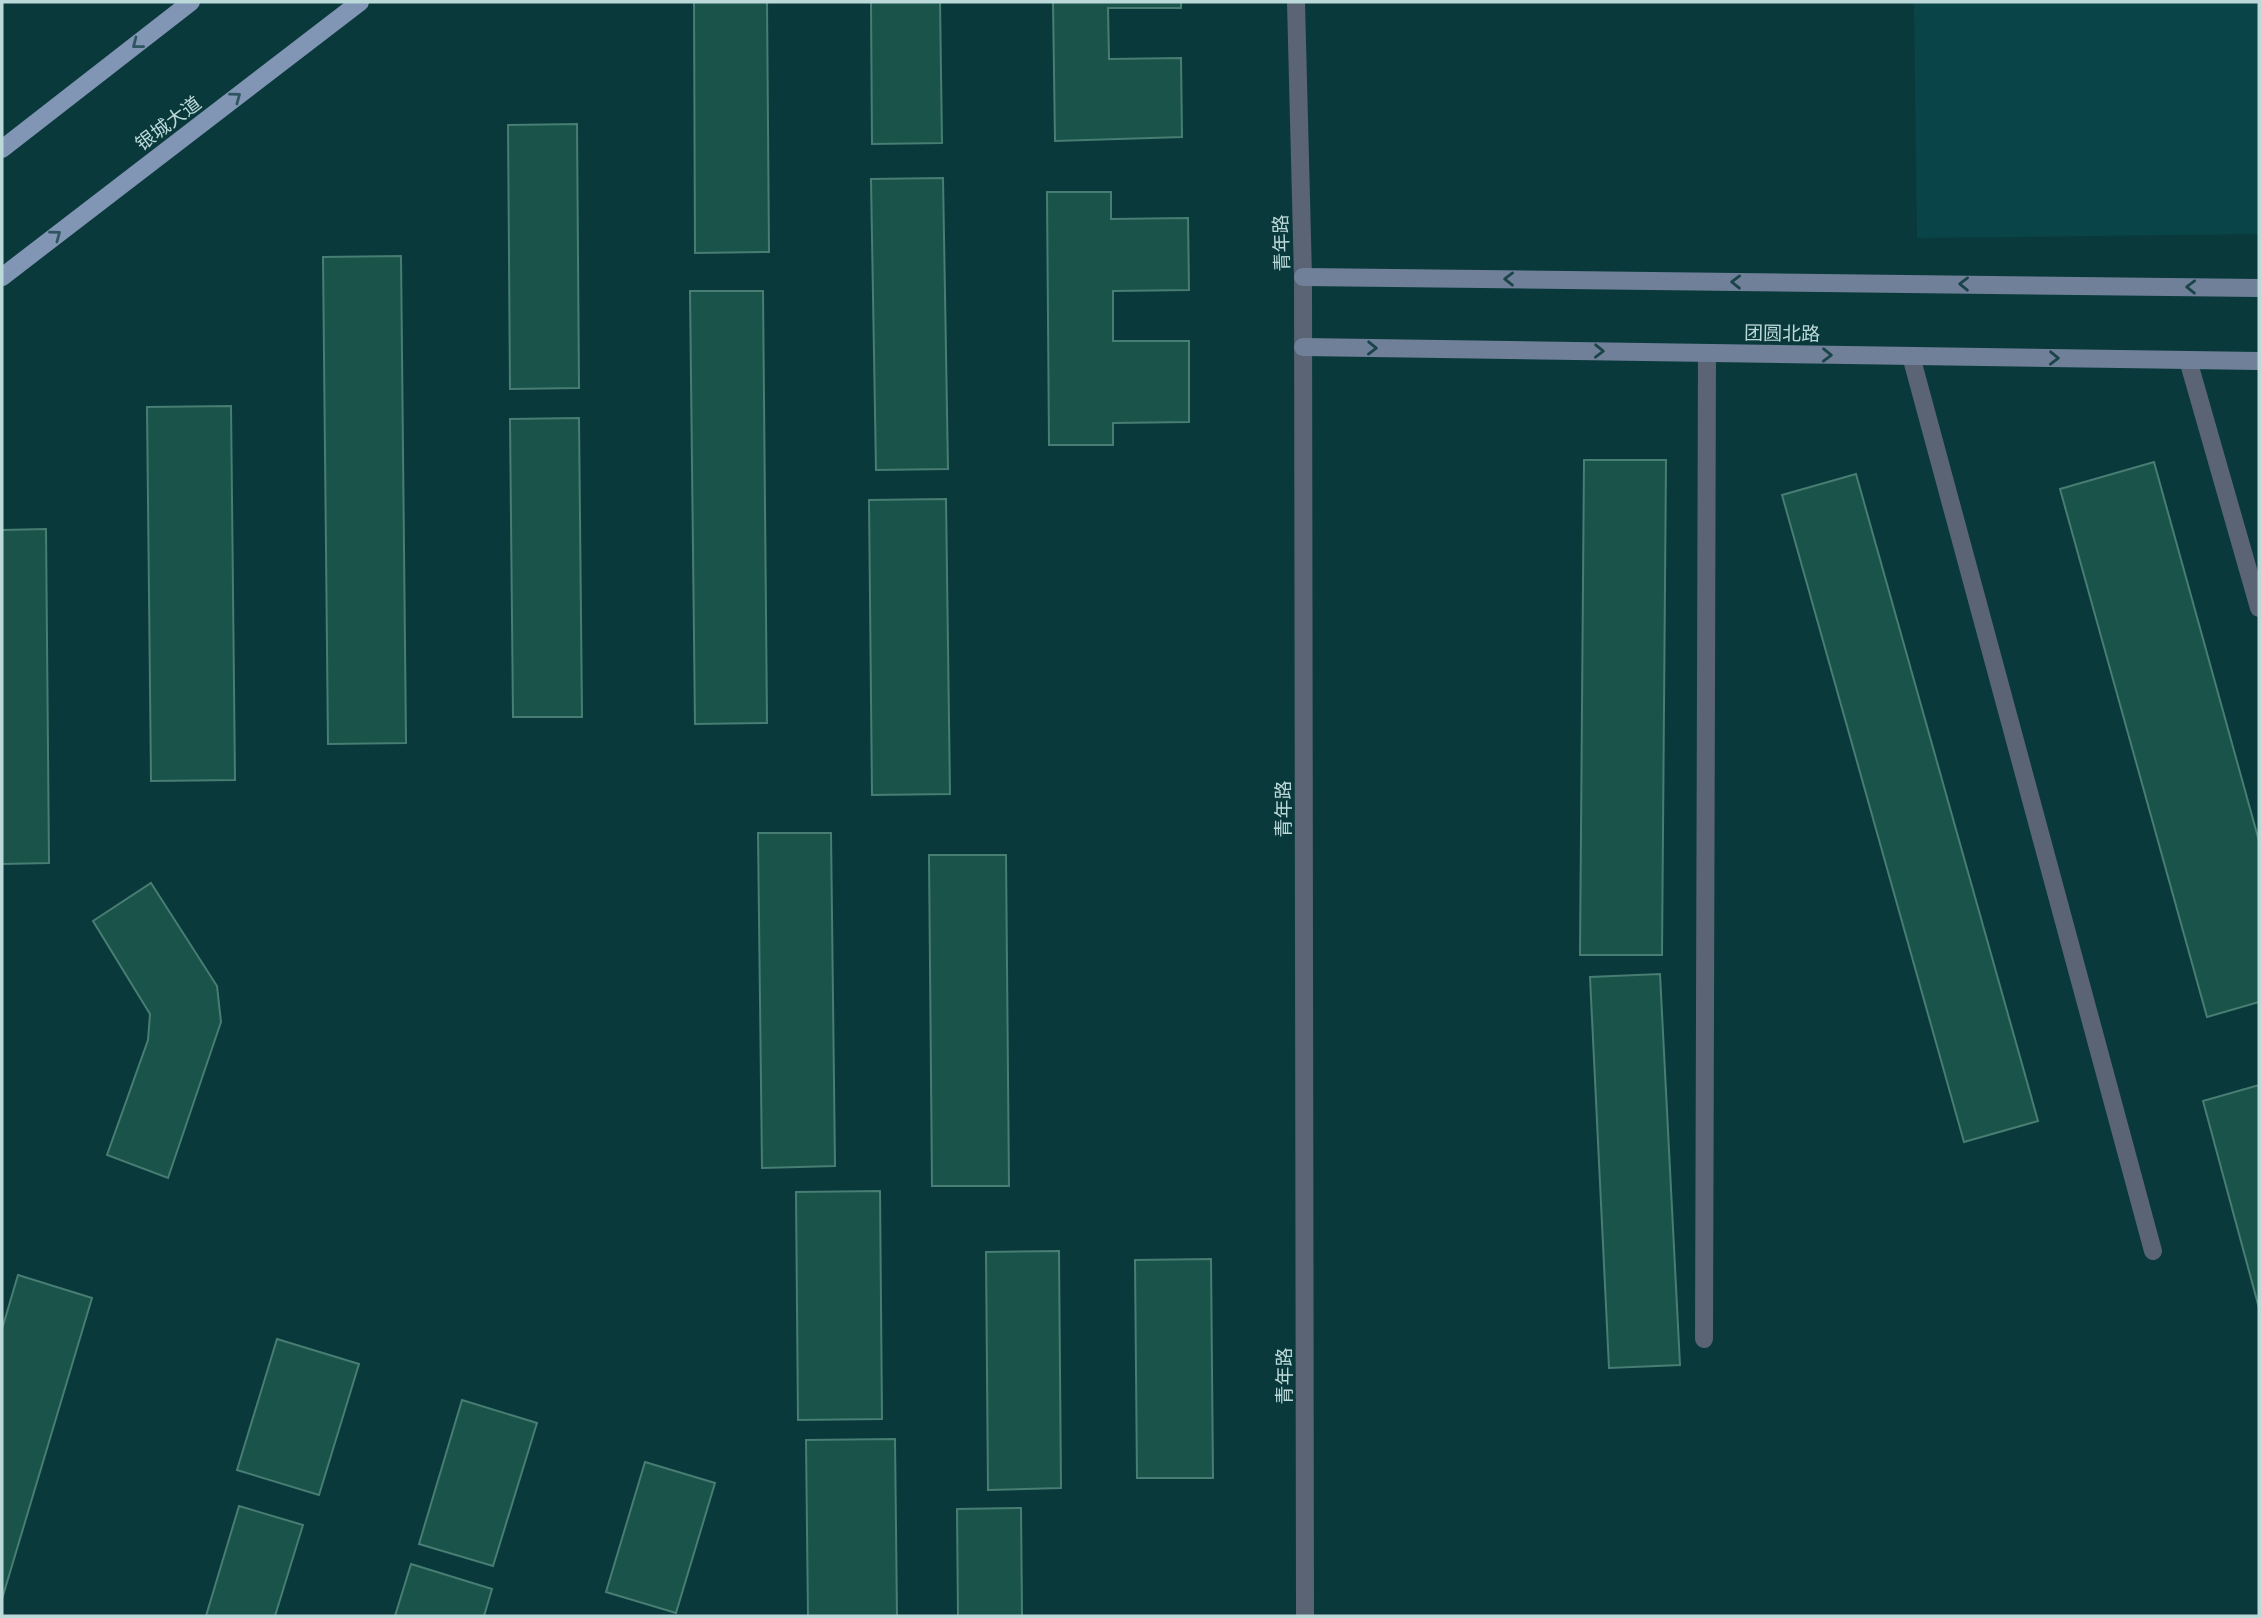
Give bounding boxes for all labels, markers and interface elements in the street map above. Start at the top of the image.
one-way arrow [132,35,145,48]
street label: 银城大道 [130,91,206,155]
one-way arrow [229,92,241,105]
street label: 青年路 [1268,214,1294,272]
one-way arrow [48,231,61,244]
one-way arrow [1503,271,1513,287]
one-way arrow [1730,274,1741,289]
one-way arrow [1958,276,1968,292]
one-way arrow [2185,279,2196,295]
street label: 团圆北路 [1744,320,1820,346]
one-way arrow [1367,340,1377,356]
one-way arrow [1594,344,1605,359]
one-way arrow [1822,347,1832,363]
one-way arrow [2049,350,2060,366]
street label: 青年路 [1271,780,1295,838]
street label: 青年路 [1272,1347,1296,1405]

